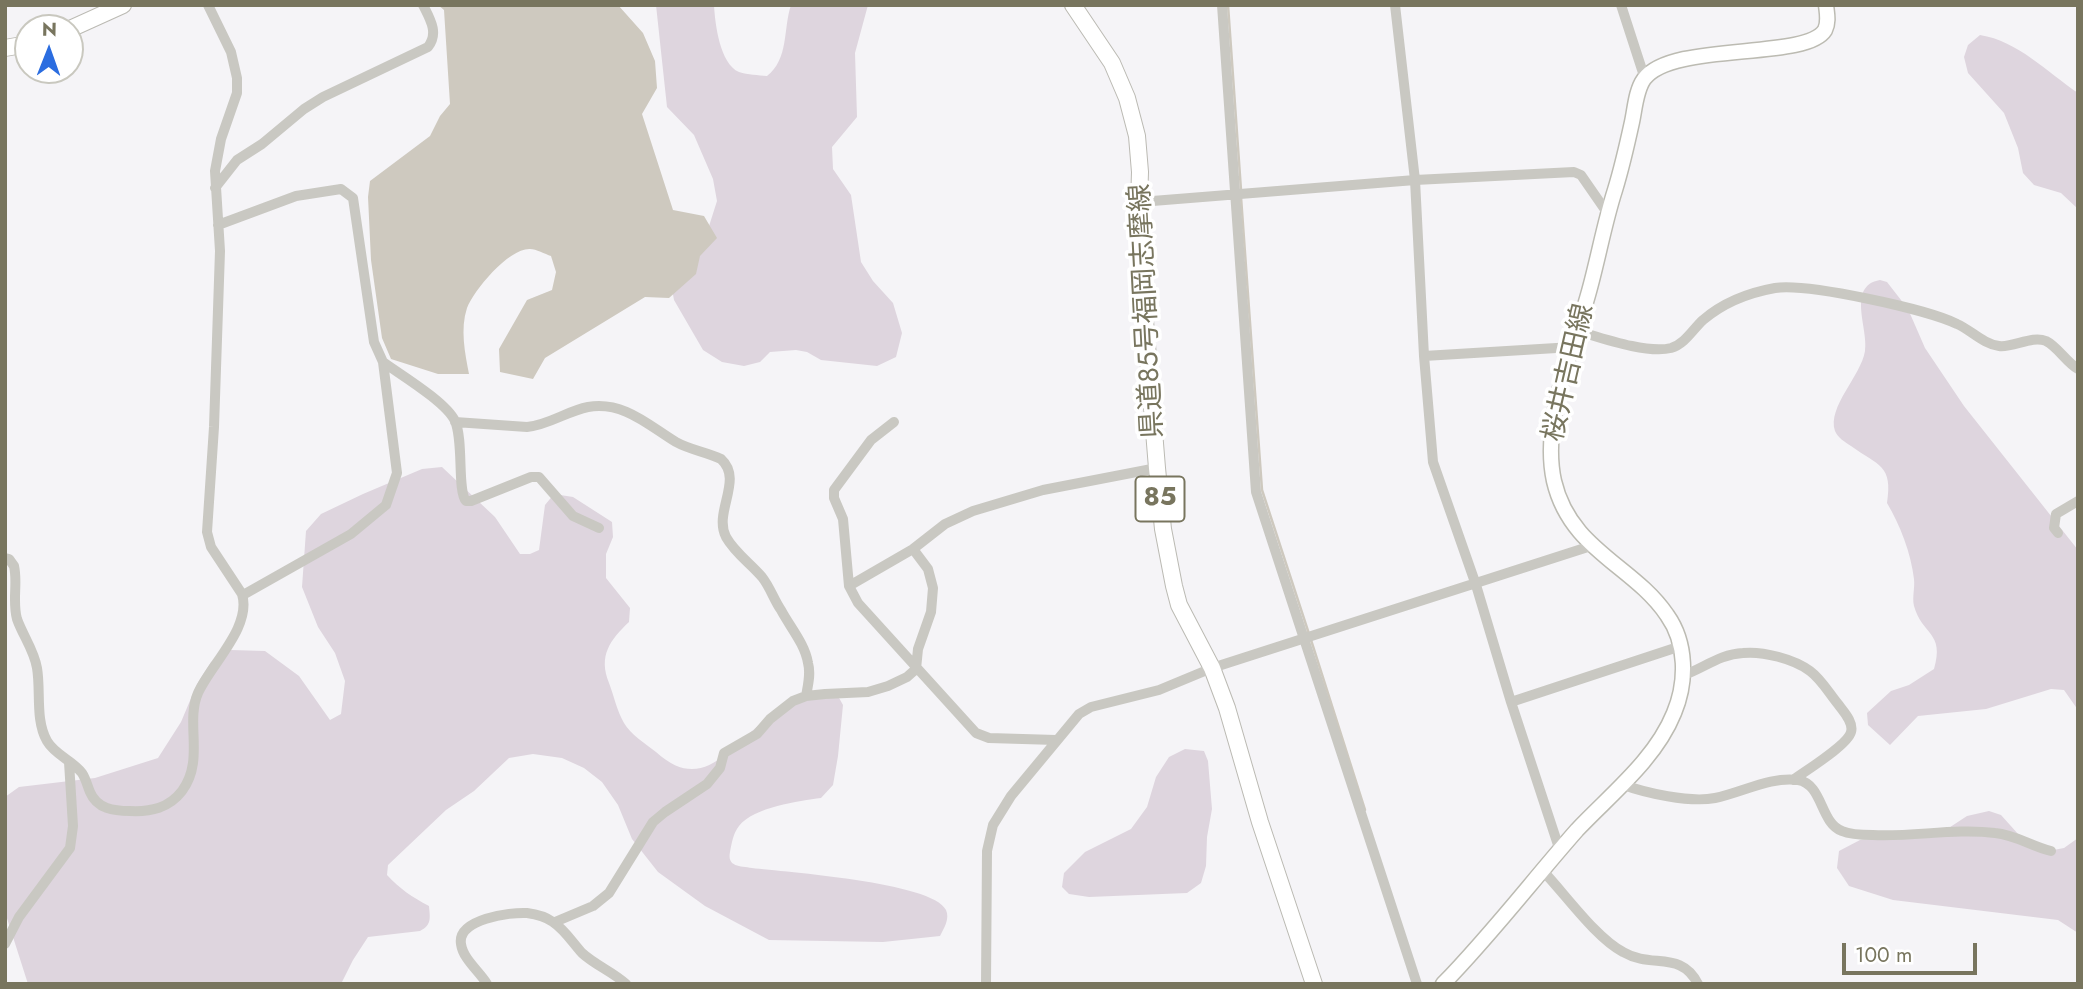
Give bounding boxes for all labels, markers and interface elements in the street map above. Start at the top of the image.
north arrow [14,14,84,84]
text: N [42,16,57,43]
street label: 県道85号福岡志摩線 [1125,183,1171,439]
street label: 桜井吉田線 [1538,301,1602,445]
road number: 85 [1136,477,1184,522]
scale bar [1845,930,1980,974]
text: 100 m [1855,940,1912,970]

